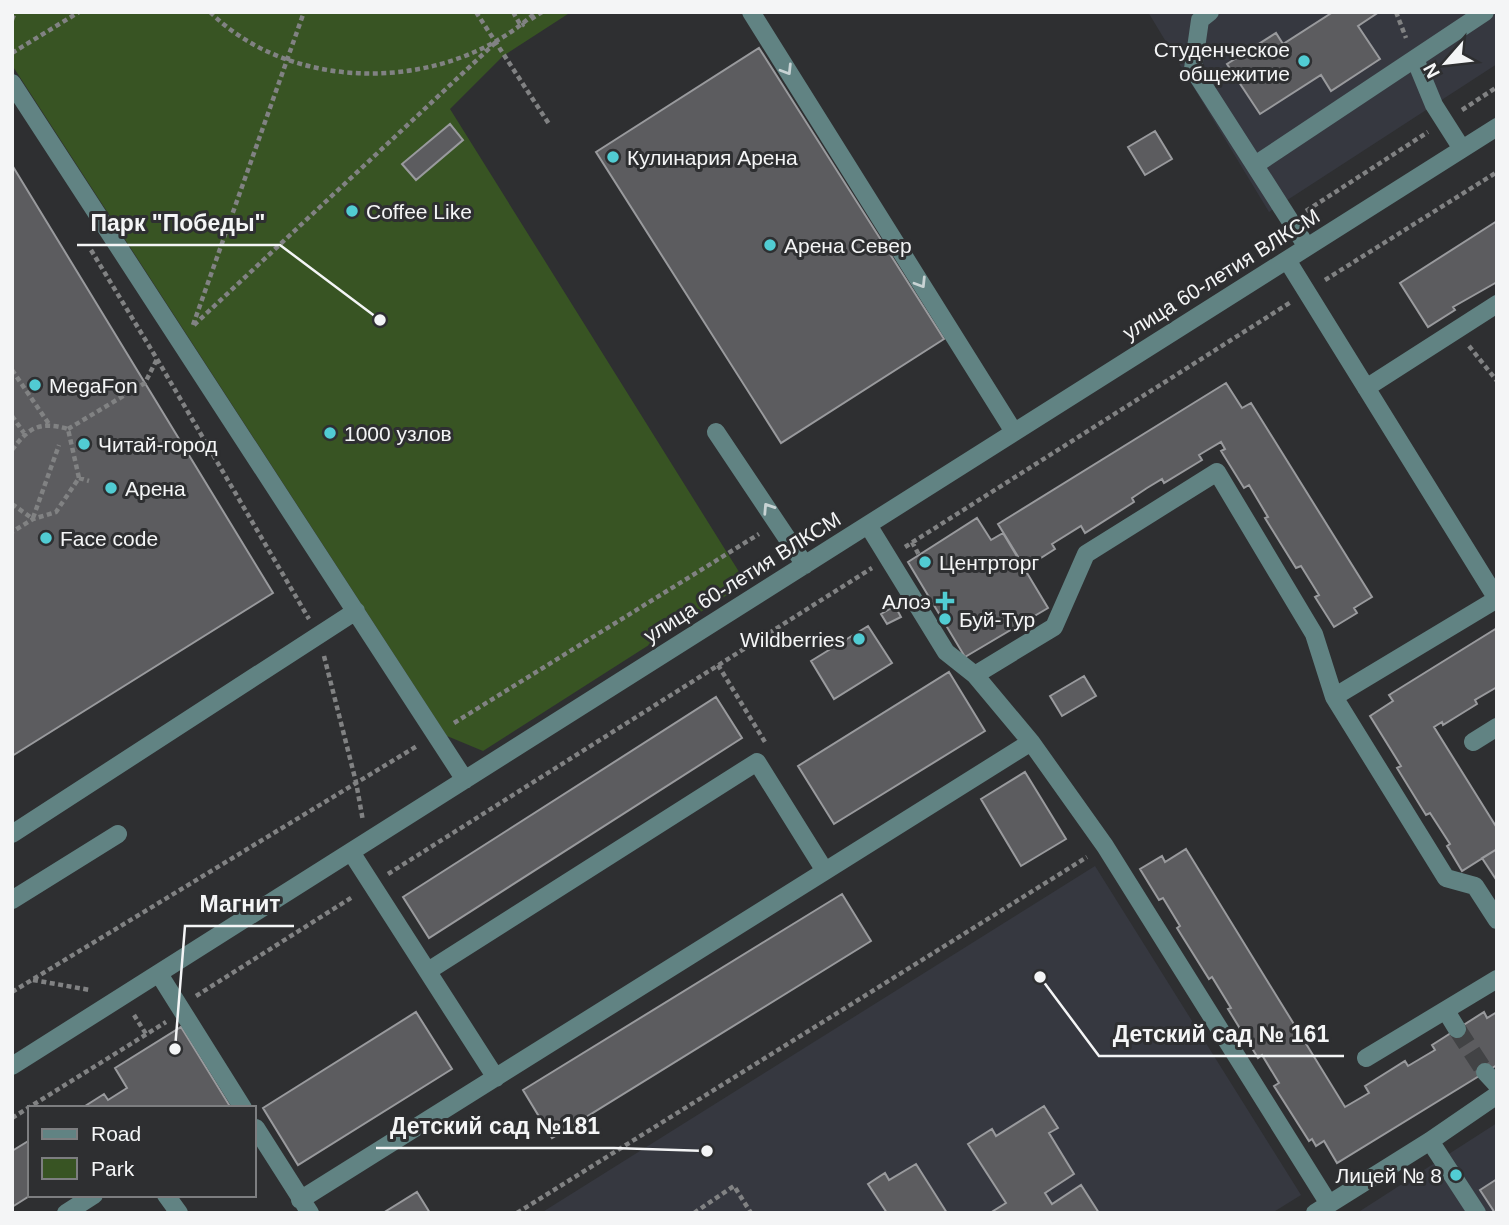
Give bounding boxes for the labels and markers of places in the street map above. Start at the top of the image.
place label: Студенческое общежитие [1154,38,1290,85]
marker: Студенческое общежитие [1296,53,1312,69]
place label: Кулинария Арена [627,146,798,169]
marker: Кулинария Арена [605,149,621,165]
place label: Coffee Like [366,200,472,223]
callout: Парк "Победы" [77,201,280,245]
marker: Coffee Like [344,203,360,219]
place label: Арена Север [784,234,912,257]
marker: Арена Север [762,237,778,253]
place label: MegaFon [49,374,138,397]
marker: MegaFon [27,377,43,393]
place label: 1000 узлов [344,422,452,445]
marker: 1000 узлов [322,425,338,441]
place label: Читай-город [98,433,218,456]
marker: Читай-город [76,436,92,452]
place label: Арена [125,477,186,500]
marker: Арена [103,480,119,496]
place label: Face code [60,527,158,550]
marker: Face code [38,530,54,546]
place label: Центрторг [939,551,1039,574]
marker: Центрторг [917,554,933,570]
place label: Алоэ [882,590,931,613]
marker: Алоэ [937,593,953,609]
place label: Буй-Тур [959,608,1035,631]
marker: Буй-Тур [937,611,953,627]
place label: Wildberries [740,628,845,651]
marker: Wildberries [851,631,867,647]
callout: Магнит [185,882,294,926]
callout: Детский сад № 161 [1099,1012,1344,1056]
callout: Детский сад №181 [376,1104,614,1148]
place label: Лицей № 8 [1335,1164,1442,1187]
marker: Лицей № 8 [1448,1167,1464,1183]

